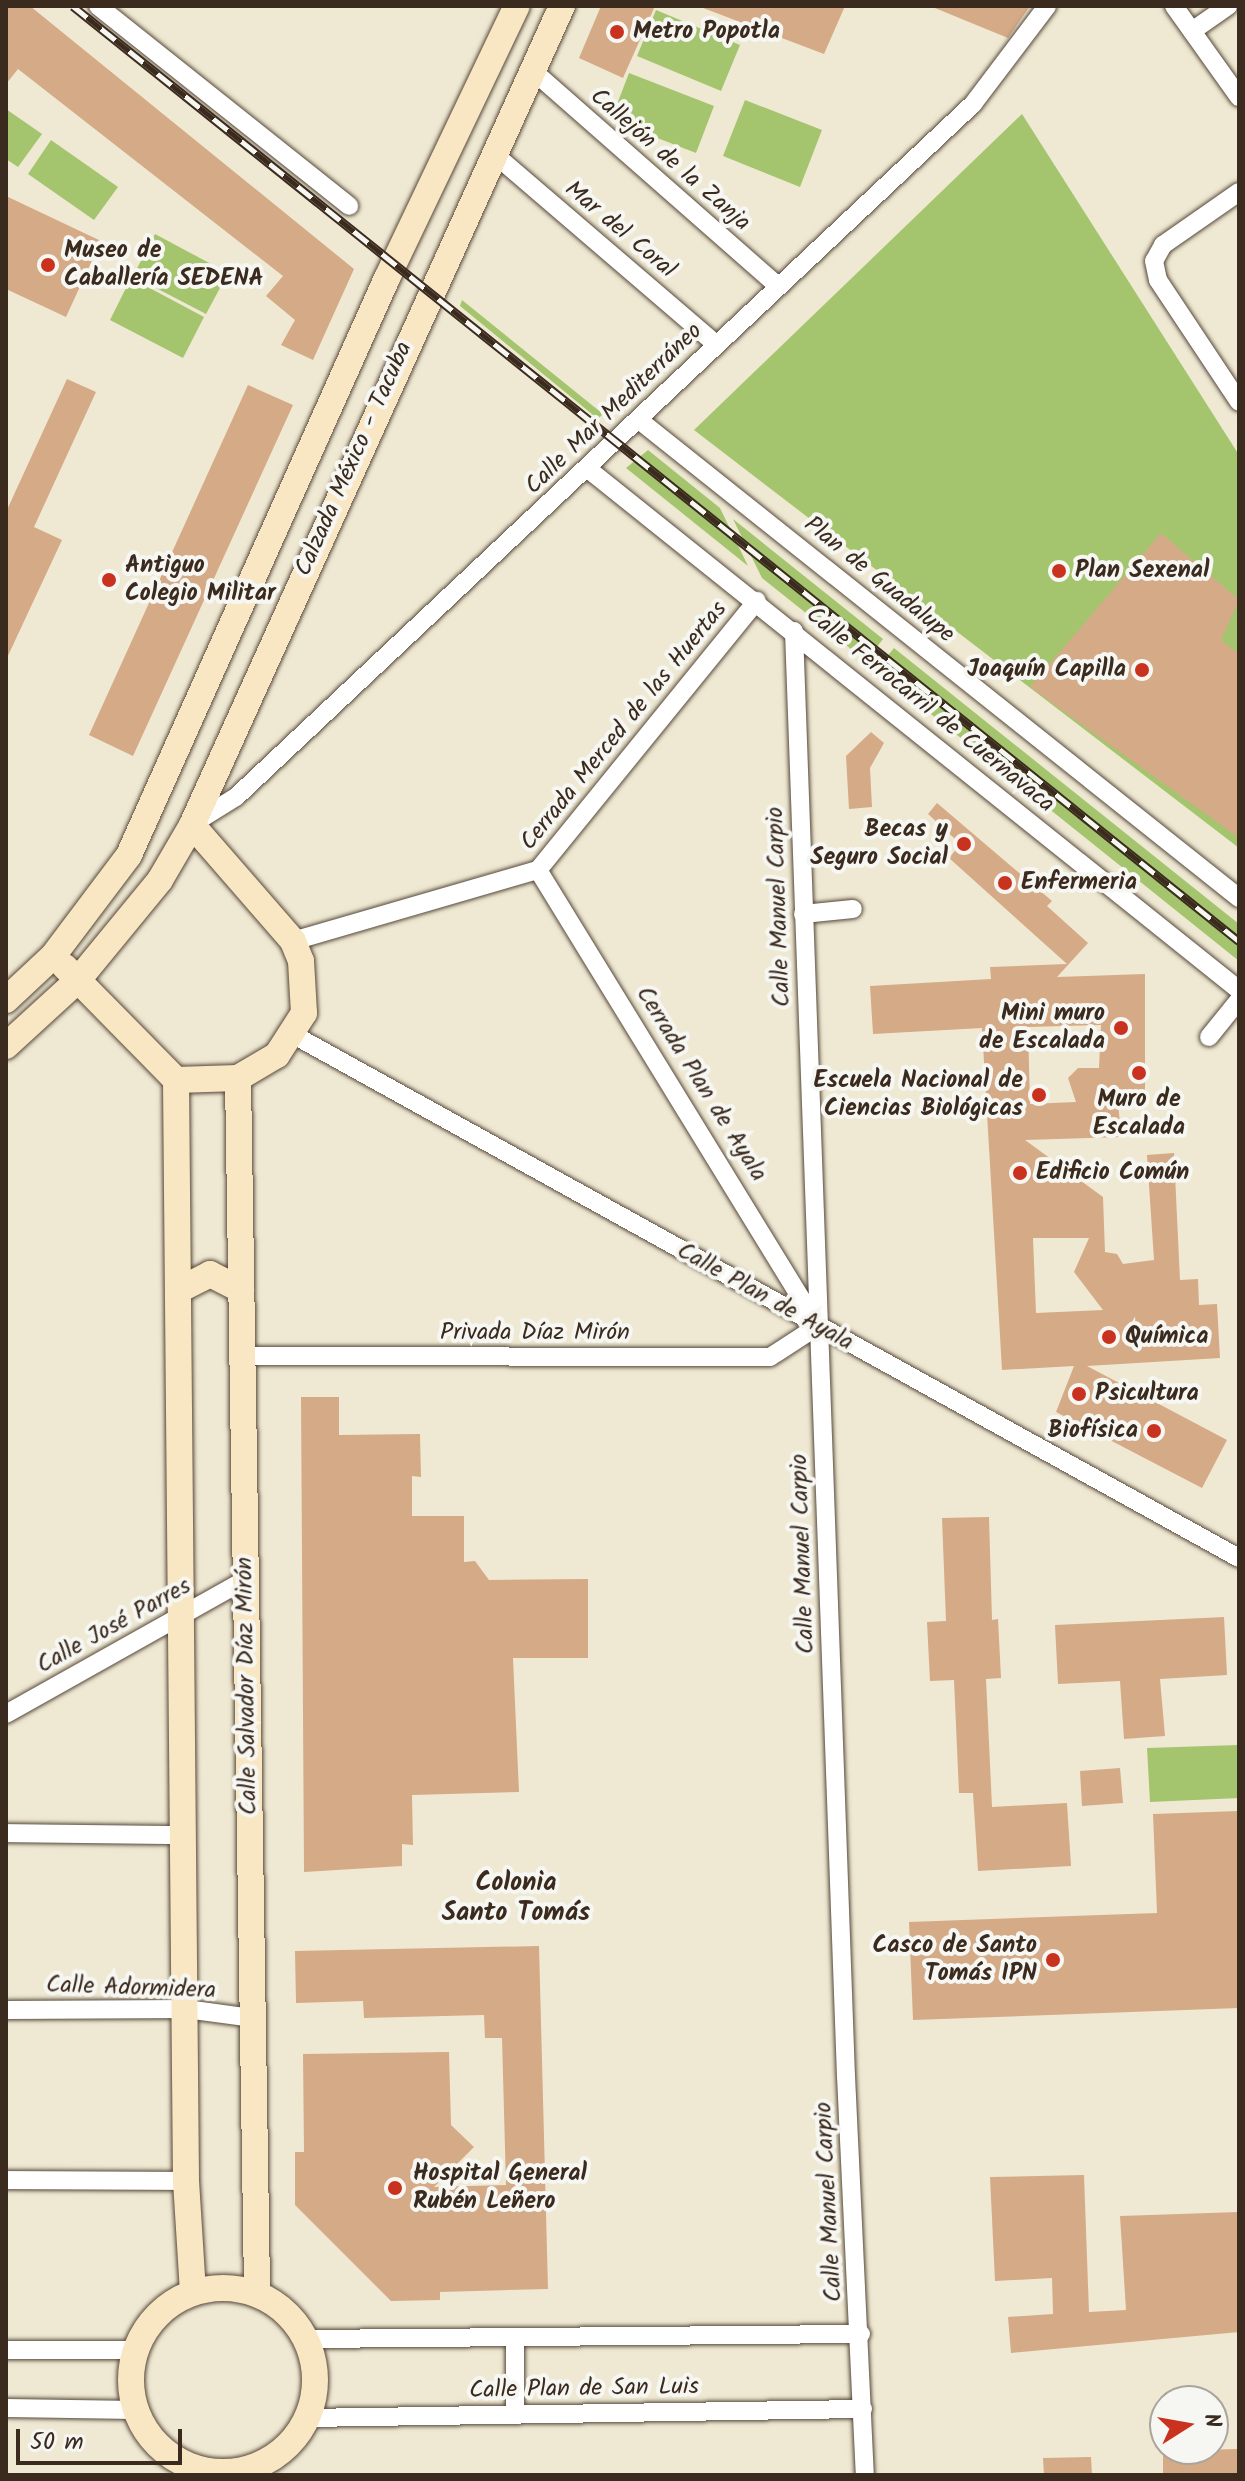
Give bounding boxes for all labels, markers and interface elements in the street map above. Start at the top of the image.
place label: Metro Popotla [633,18,780,46]
marker: Metro Popotla [608,23,626,41]
street label: Callejón de la Zanja [584,83,756,237]
street label: Mar del Coral [559,175,681,285]
place label: Museo de Caballería SEDENA [64,237,264,293]
marker: Museo de Caballería SEDENA [39,256,57,274]
street label: Calle Mar Mediterráneo [520,317,708,501]
street label: Calzada México - Tacuba [289,337,419,581]
street label: Plan de Guadalupe [798,510,960,650]
place label: Antiguo Colegio Militar [125,552,276,608]
place label: Plan Sexenal [1075,557,1209,585]
marker: Plan Sexenal [1050,562,1068,580]
marker: Antiguo Colegio Militar [100,571,118,589]
street label: Cerrada Merced de las Huertas [514,596,734,856]
street label: Calle Ferrocarril de Cuernavaca [800,601,1060,819]
place label: Joaquín Capilla [967,656,1126,684]
marker: Joaquín Capilla [1133,661,1151,679]
street label: Calle Manuel Carpio [761,806,797,1008]
place label: Becas y Seguro Social [810,816,948,872]
marker: Becas y Seguro Social [955,835,973,853]
place label: Enfermeria [1021,869,1137,897]
marker: Enfermeria [996,874,1014,892]
street label: Cerrada Plan de Ayala [629,981,773,1187]
place label: Mini muro de Escalada [979,1000,1105,1056]
marker: Mini muro de Escalada [1112,1019,1130,1037]
marker: Muro de Escalada [1130,1064,1148,1082]
place label: Escuela Nacional de Ciencias Biológicas [813,1067,1023,1123]
marker: Escuela Nacional de Ciencias Biológicas [1030,1086,1048,1104]
place label: Muro de Escalada [1093,1086,1185,1142]
place label: Edificio Común [1036,1159,1189,1187]
marker: Edificio Común [1011,1164,1029,1182]
street label: Calle Plan de Ayala [672,1237,858,1357]
street label: Privada Díaz Mirón [440,1319,630,1347]
place label: Química [1125,1323,1209,1351]
marker: Química [1100,1328,1118,1346]
place label: Psicultura [1095,1380,1199,1408]
marker: Psicultura [1070,1385,1088,1403]
place label: Biofísica [1048,1417,1138,1445]
marker: Biofísica [1145,1422,1163,1440]
street label: Calle Manuel Carpio [785,1453,821,1655]
street label: Calle Salvador Díaz Mirón [230,1557,264,1815]
street label: Calle José Parres [32,1572,196,1680]
district label: Colonia Santo Tomás [442,1868,590,1930]
place label: Casco de Santo Tomás IPN [872,1932,1037,1988]
marker: Casco de Santo Tomás IPN [1044,1951,1062,1969]
street label: Calle Adormidera [46,1971,216,2005]
street label: Calle Manuel Carpio [809,2101,849,2303]
place label: Hospital General Rubén Leñero [413,2160,587,2216]
marker: Hospital General Rubén Leñero [384,2177,406,2199]
street label: Calle Plan de San Luis [469,2373,699,2405]
north arrow [1149,2385,1229,2465]
text: N [1193,2411,1230,2431]
scale bar [20,2413,186,2463]
text: 50 m [30,2423,84,2462]

